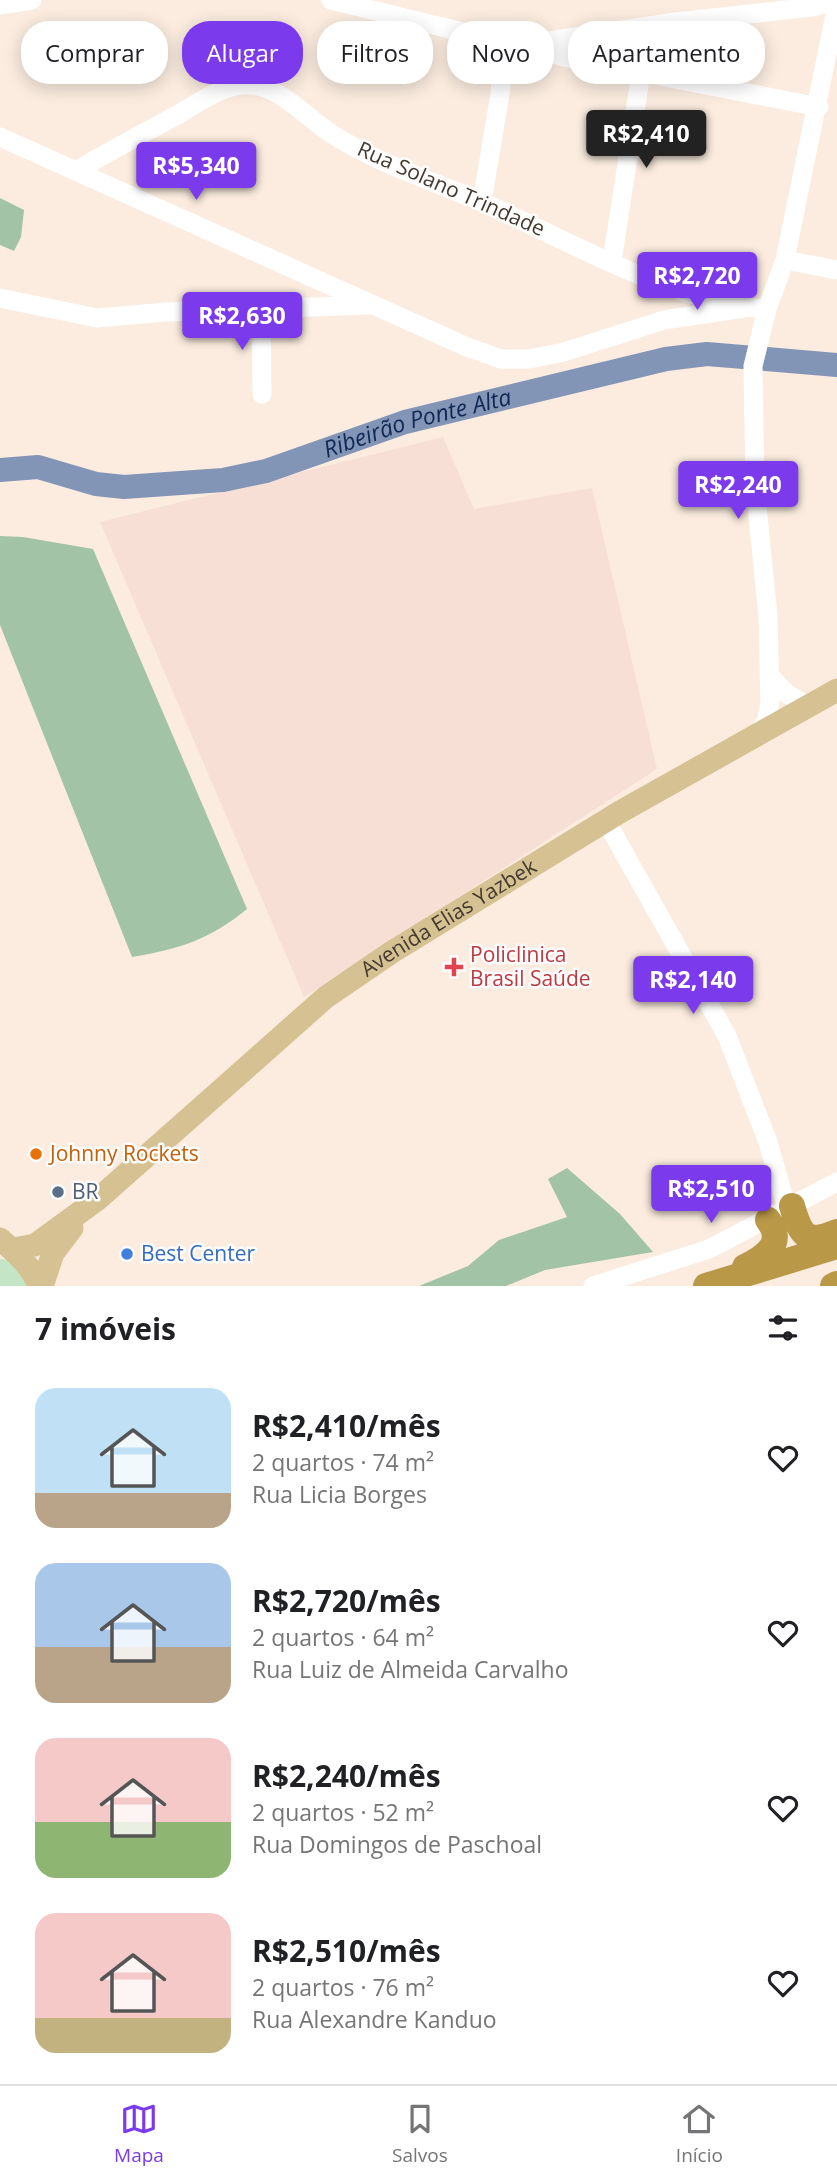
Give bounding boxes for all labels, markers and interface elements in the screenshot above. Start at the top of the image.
chip: Comprar [21,21,168,84]
chip: Alugar [182,21,303,84]
chip: Filtros [317,21,433,84]
chip: Novo [447,21,554,84]
chip: Apartamento [568,21,765,84]
pin: R$2,410 [581,110,711,170]
text: R$2,410 [602,117,690,149]
street label: Rua Solano Trindade [353,134,550,242]
pin: R$5,340 [131,142,261,202]
text: R$5,340 [152,149,240,181]
pin: R$2,720 [632,252,762,312]
text: R$2,720 [653,259,741,291]
pin: R$2,630 [177,292,307,352]
text: R$2,630 [198,299,286,331]
water label: Ribeirão Ponte Alta [319,380,514,465]
pin: R$2,240 [673,462,803,521]
text: R$2,240 [694,468,782,500]
street label: Avenida Elias Yazbek [355,852,541,982]
place label: Policlinica Brasil Saúde [470,940,591,992]
pin: R$2,140 [628,956,758,1016]
marker: Policlinica Brasil Saúde [444,957,464,977]
text: R$2,140 [649,963,737,995]
place label: Johnny Rockets [48,1139,199,1167]
marker: Johnny Rockets [28,1146,44,1162]
pin: R$2,510 [646,1166,776,1225]
text: R$2,510 [667,1172,755,1204]
place label: BR [72,1177,99,1205]
marker: BR [50,1184,66,1200]
place label: Best Center [141,1239,255,1267]
marker: Best Center [119,1246,135,1262]
text: 7 imóveis [35,1308,176,1349]
icon: filters [764,1309,802,1347]
text: R$2,410/mês [252,1405,441,1446]
icon: home [91,1416,175,1500]
icon: heart [764,1439,802,1477]
text: 2 quartos · 74 m² [252,1446,434,1478]
text: Rua Licia Borges [252,1478,427,1510]
text: R$2,720/mês [252,1580,441,1621]
icon: home [91,1591,175,1675]
icon: heart [764,1614,802,1652]
text: 2 quartos · 64 m² [252,1621,434,1653]
text: Rua Luiz de Almeida Carvalho [252,1653,569,1685]
text: R$2,240/mês [252,1755,441,1796]
icon: home [91,1766,175,1850]
icon: heart [764,1789,802,1827]
text: 2 quartos · 52 m² [252,1796,434,1828]
text: Rua Domingos de Paschoal [252,1828,542,1860]
text: R$2,510/mês [252,1930,441,1971]
icon: home [91,1941,175,2025]
icon: heart [764,1964,802,2002]
text: 2 quartos · 76 m² [252,1971,434,2003]
text: Rua Alexandre Kanduo [252,2003,497,2035]
tab: Mapa [114,2100,164,2168]
tab: Salvos [392,2100,448,2168]
tab: Início [676,2100,723,2168]

